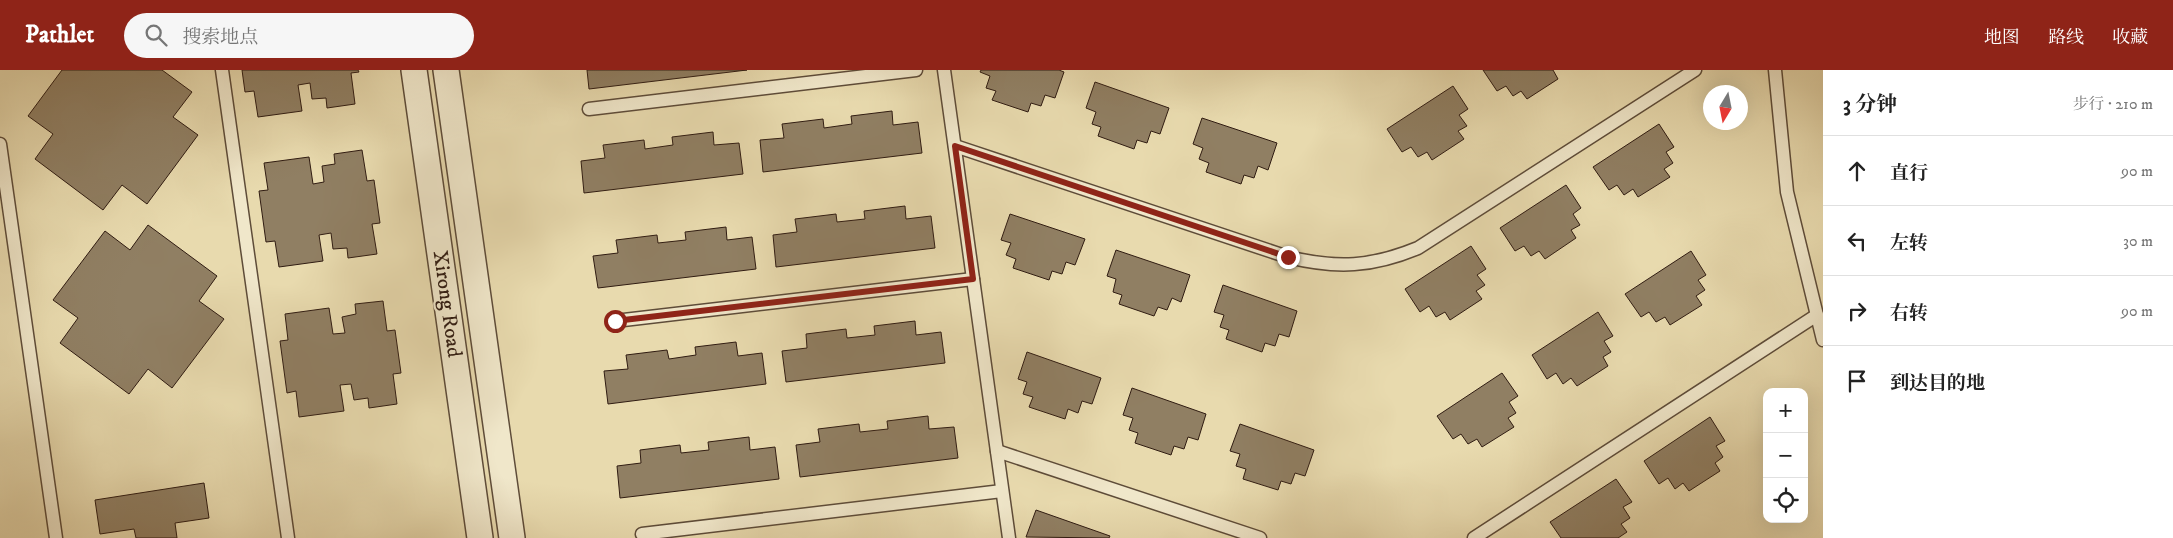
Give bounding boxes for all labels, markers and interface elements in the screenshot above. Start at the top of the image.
search box [124,13,474,58]
text: Pathlet [25,20,94,50]
icon: search [142,21,170,49]
text: 搜索地点 [182,26,258,49]
text: 地图 [1984,27,2020,49]
text: 路线 [2048,27,2084,49]
text: 收藏 [2112,27,2148,49]
north arrow [1703,85,1748,130]
text: 3 分钟 [1843,92,1897,118]
text: 步行 · 210 m [2073,94,2153,114]
icon: ahead [1843,157,1871,185]
text: 90 m [2121,161,2153,181]
text: 直行 [1890,162,1928,185]
icon: left [1843,227,1871,255]
text: 30 m [2123,231,2153,251]
text: 左转 [1890,232,1928,255]
route end [1277,246,1300,269]
street label: Xirong Road [427,249,467,360]
icon: right [1843,297,1871,325]
text: 90 m [2121,301,2153,321]
text: 右转 [1890,302,1928,325]
route start [604,310,627,333]
icon: arrive [1843,367,1871,395]
text: 到达目的地 [1890,372,1985,395]
map controls [1763,388,1808,523]
button: + [1763,388,1808,433]
button: − [1763,433,1808,478]
button: locate [1763,478,1808,523]

